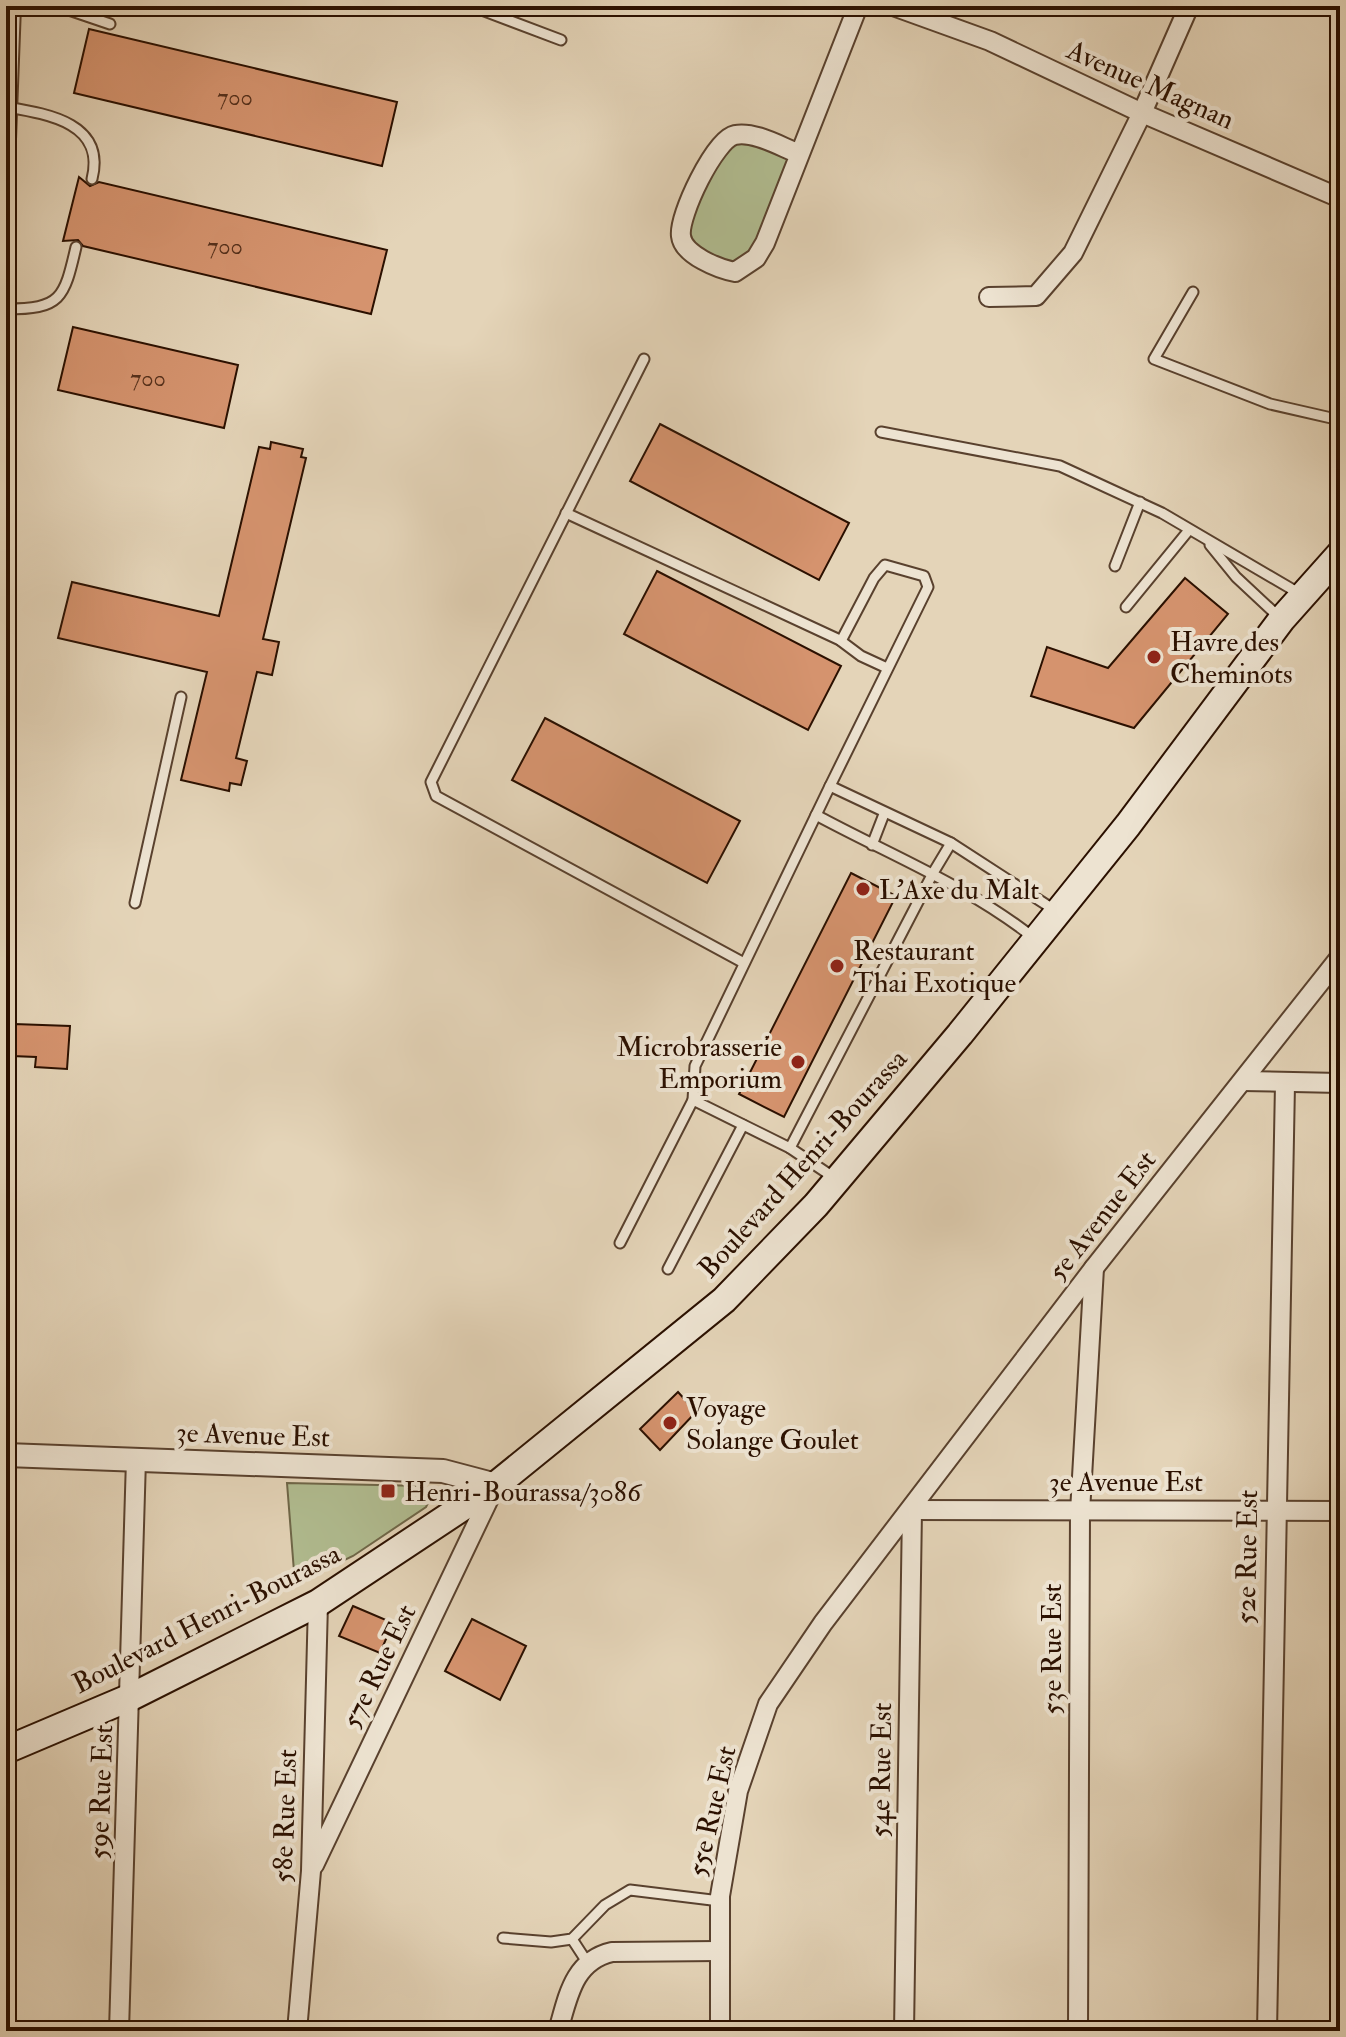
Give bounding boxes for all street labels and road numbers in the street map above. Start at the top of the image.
street label: Avenue Magnan [1060,32,1240,138]
street label: Boulevard Henri-Bourassa [691,1042,915,1286]
street label: 5e Avenue Est [1040,1144,1164,1288]
street label: 3e Avenue Est [175,1415,331,1456]
street label: 3e Avenue Est [1049,1465,1203,1500]
street label: 52e Rue Est [1229,1489,1266,1625]
street label: Boulevard Henri-Bourassa [67,1536,347,1702]
street label: 53e Rue Est [1035,1583,1070,1715]
street label: 57e Rue Est [334,1599,424,1734]
street label: 54e Rue Est [863,1702,900,1838]
street label: 59e Rue Est [82,1724,121,1860]
street label: 55e Rue Est [680,1743,744,1880]
street label: 58e Rue Est [266,1749,305,1883]

